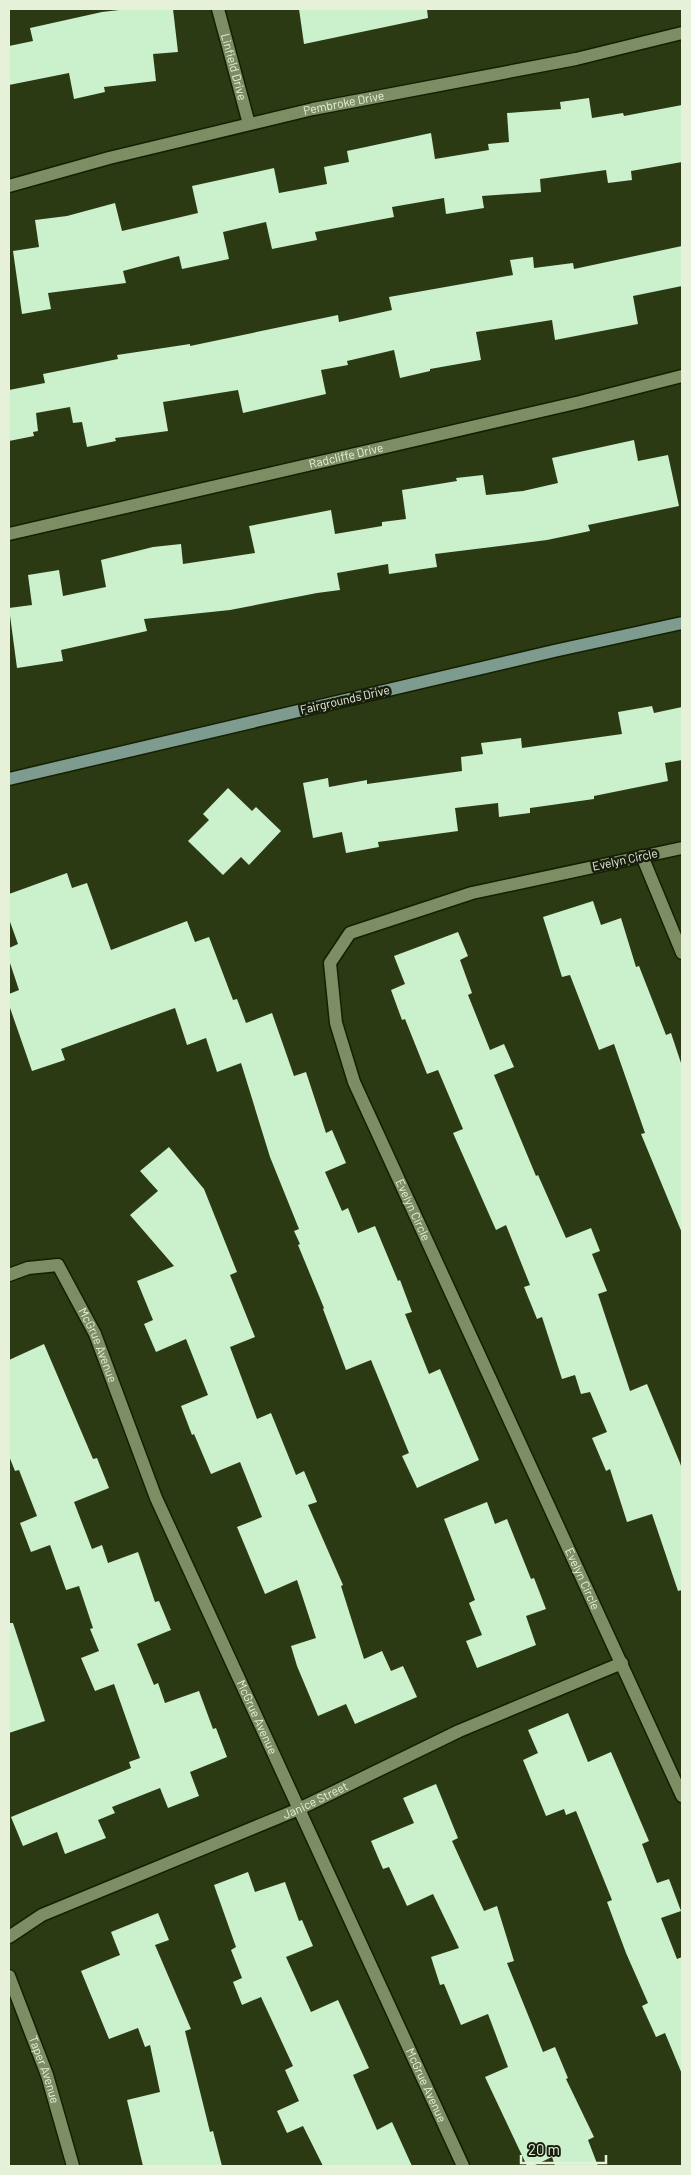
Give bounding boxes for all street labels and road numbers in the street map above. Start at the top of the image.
street label: Linfield Drive [219,32,250,102]
street label: Pembroke Drive [302,88,385,117]
street label: Radcliffe Drive [307,440,384,470]
street label: Fairgrounds Drive [299,682,391,716]
street label: Evelyn Circle [591,845,659,873]
street label: Evelyn Circle [393,1176,434,1243]
street label: McGrue Avenue [76,1305,120,1384]
street label: Evelyn Circle [563,1545,603,1612]
street label: McGrue Avenue [235,1678,281,1756]
street label: Janice Street [280,1778,350,1821]
street label: Taper Avenue [27,2033,63,2105]
street label: McGrue Avenue [404,2046,450,2124]

